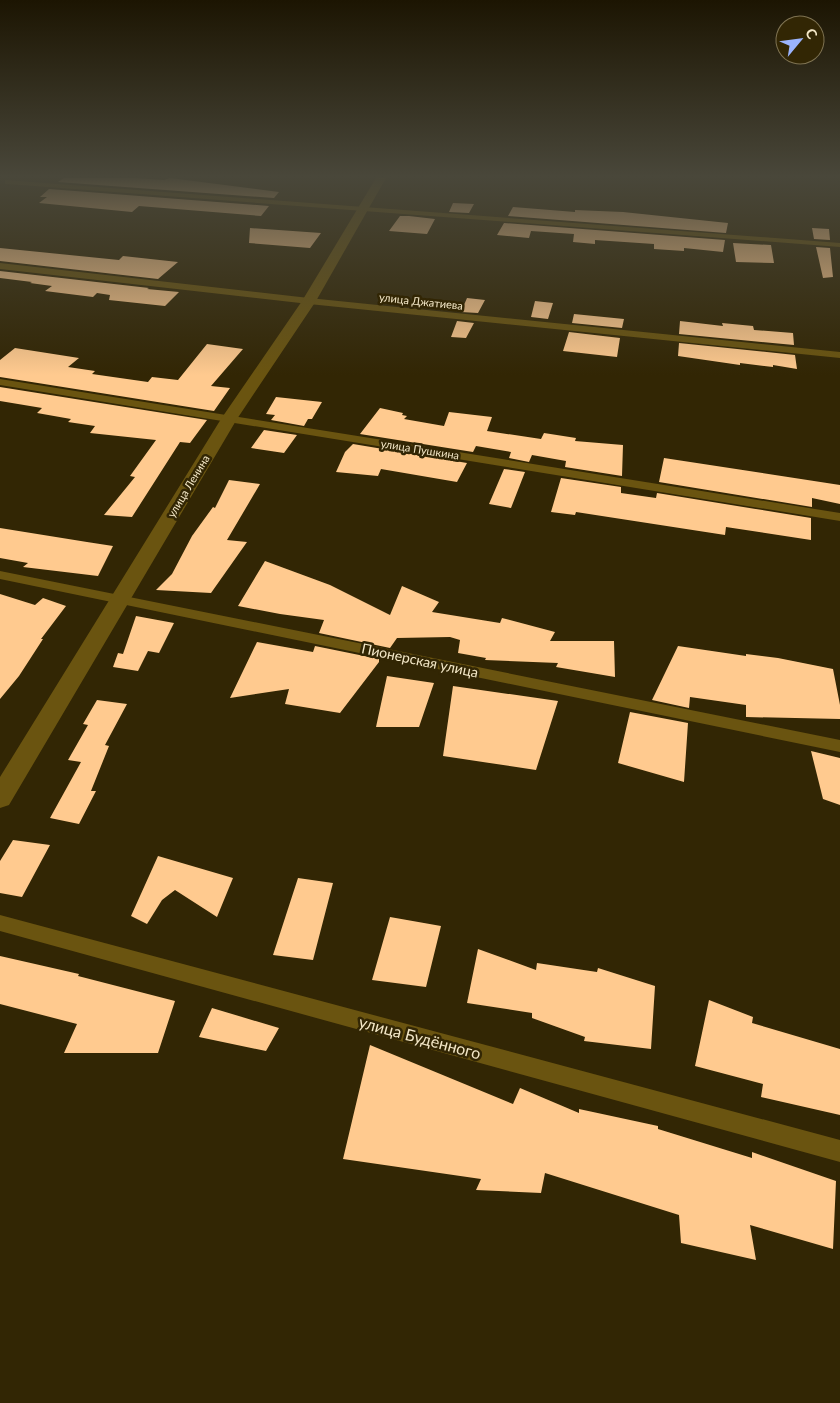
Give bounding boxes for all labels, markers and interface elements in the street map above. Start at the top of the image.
north arrow [775,15,825,65]
text: С [802,25,822,42]
street label: улица Джатиева [378,290,464,312]
street label: улица Пушкина [380,436,460,462]
street label: улица Ленина [164,452,212,520]
street label: Пионерская улица [360,639,480,681]
street label: улица Будённого [357,1012,483,1062]

